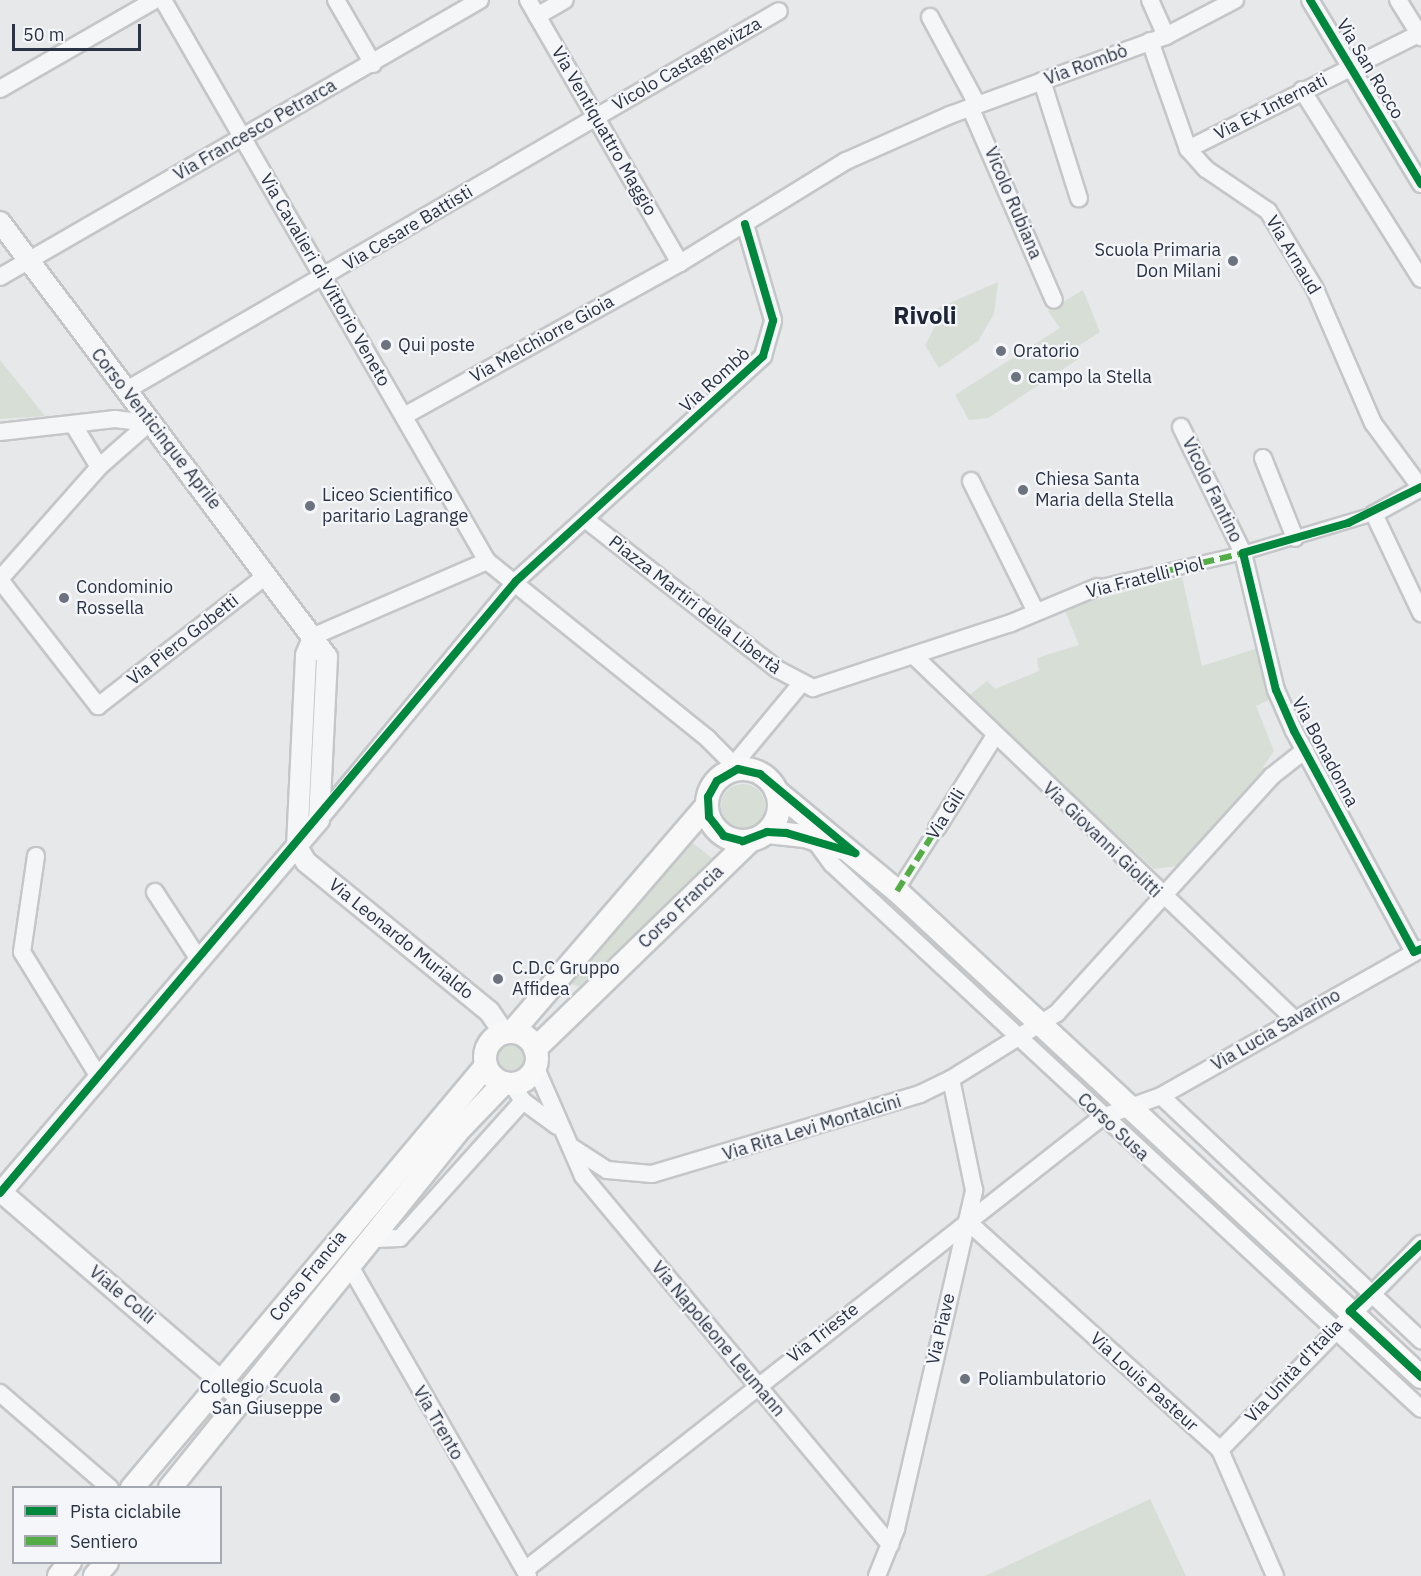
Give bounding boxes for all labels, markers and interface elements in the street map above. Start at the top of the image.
scale bar [15,12,144,50]
street label: Vicolo Castagnevizza [609,13,765,115]
street label: Via San Rocco [1332,15,1408,123]
text: 50 m [23,23,65,46]
street label: Via Rombò [1041,40,1131,90]
street label: Via Ventiquattro Maggio [547,42,661,220]
street label: Via Ex Internati [1211,69,1331,145]
street label: Via Francesco Petrarca [170,75,340,185]
street label: Vicolo Rubiana [980,144,1046,262]
street label: Via Cavalieri di Vittorio Veneto [255,170,395,390]
street label: Via Cesare Battisti [339,181,477,275]
street label: Via Arnaud [1261,212,1325,298]
place label: Scuola Primaria Don Milani [1095,240,1221,282]
marker: Scuola Primaria Don Milani [1226,254,1240,268]
street label: Via Melchiorre Gioia [466,291,618,387]
district label: Rivoli [893,302,957,330]
place label: Qui poste [398,334,475,356]
marker: Qui poste [379,338,393,352]
place label: Oratorio [1013,340,1079,362]
street label: Via Rombò [675,343,755,417]
street label: Corso Venticinque Aprile [86,344,226,514]
marker: Oratorio [994,344,1008,358]
place label: campo la Stella [1028,366,1152,388]
marker: campo la Stella [1009,370,1023,384]
street label: Vicolo Fantino [1177,434,1247,546]
place label: Chiesa Santa Maria della Stella [1035,469,1174,512]
marker: Chiesa Santa Maria della Stella [1016,483,1030,497]
place label: Liceo Scientifico paritario Lagrange [322,485,468,528]
marker: Liceo Scientifico paritario Lagrange [303,499,317,513]
street label: Piazza Martiri della Libertà [604,531,786,679]
street label: Via Fratelli Piol [1084,553,1206,603]
place label: Condominio Rossella [76,577,173,620]
street label: Via Piero Gobetti [123,590,243,690]
marker: Condominio Rossella [57,591,71,605]
street label: Via Bonadonna [1287,693,1363,811]
street label: Via Giovanni Giolitti [1038,778,1166,902]
street label: Via Gili [922,785,970,843]
street label: Corso Francia [634,861,728,953]
street label: Via Leonardo Murialdo [324,874,478,1004]
place label: C.D.C Gruppo Affidea [512,958,620,1000]
marker: C.D.C Gruppo Affidea [489,970,507,988]
street label: Via Lucia Savarino [1208,984,1344,1076]
street label: Corso Susa [1073,1088,1153,1166]
street label: Via Rita Levi Montalcini [720,1091,904,1165]
street label: Corso Francia [265,1226,351,1326]
street label: Via Napoleone Leumann [647,1257,789,1421]
street label: Viale Colli [85,1261,159,1329]
street label: Via Piave [922,1291,960,1367]
street label: Via Trieste [783,1298,863,1368]
street label: Via Unità d'Italia [1241,1315,1347,1427]
street label: Via Louis Pasteur [1086,1328,1202,1436]
place label: Poliambulatorio [978,1368,1106,1390]
marker: Poliambulatorio [956,1370,974,1388]
place label: Collegio Scuola San Giuseppe [200,1377,323,1420]
street label: Via Trento [408,1382,468,1464]
marker: Collegio Scuola San Giuseppe [328,1391,342,1405]
legend [12,1486,222,1564]
text: Pista ciclabile [70,1500,181,1523]
text: Sentiero [70,1530,138,1553]

